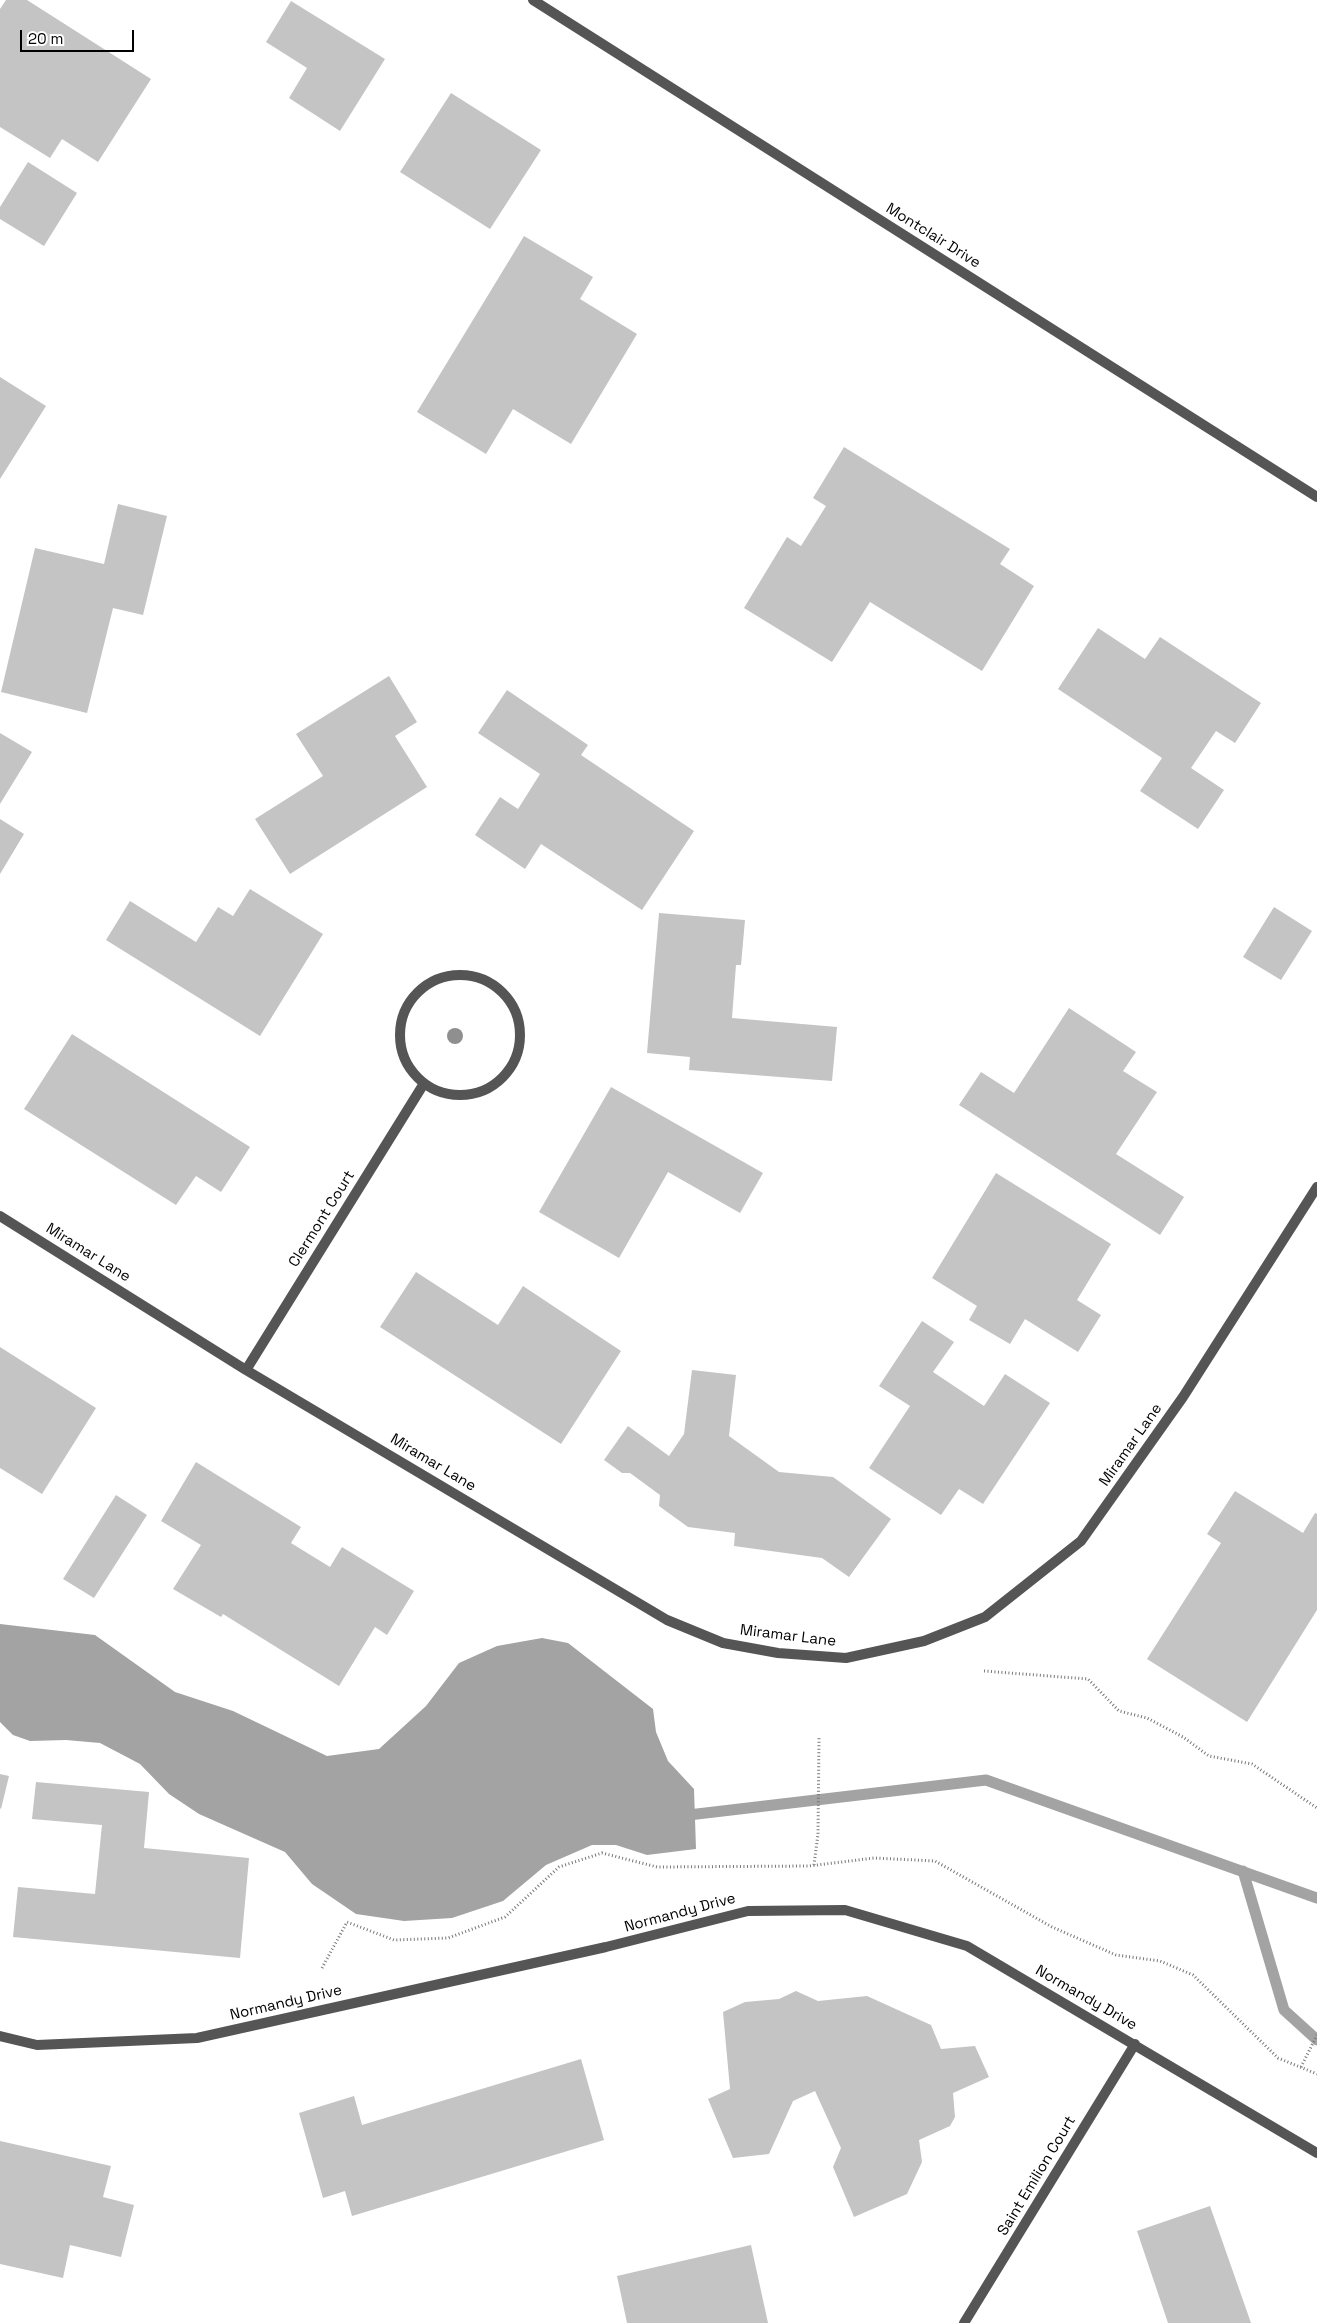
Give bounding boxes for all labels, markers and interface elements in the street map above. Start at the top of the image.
scale bar [22,20,136,52]
text: 20 m [28,29,63,48]
street label: Montclair Drive [882,200,984,272]
street label: Clermont Court [285,1167,359,1271]
street label: Miramar Lane [42,1220,134,1286]
street label: Miramar Lane [1096,1400,1166,1490]
street label: Miramar Lane [387,1430,479,1496]
street label: Miramar Lane [739,1621,837,1651]
street label: Normandy Drive [622,1890,738,1936]
street label: Normandy Drive [1032,1962,1140,2034]
street label: Normandy Drive [228,1981,344,2025]
street label: Saint Emilion Court [994,2113,1080,2239]

